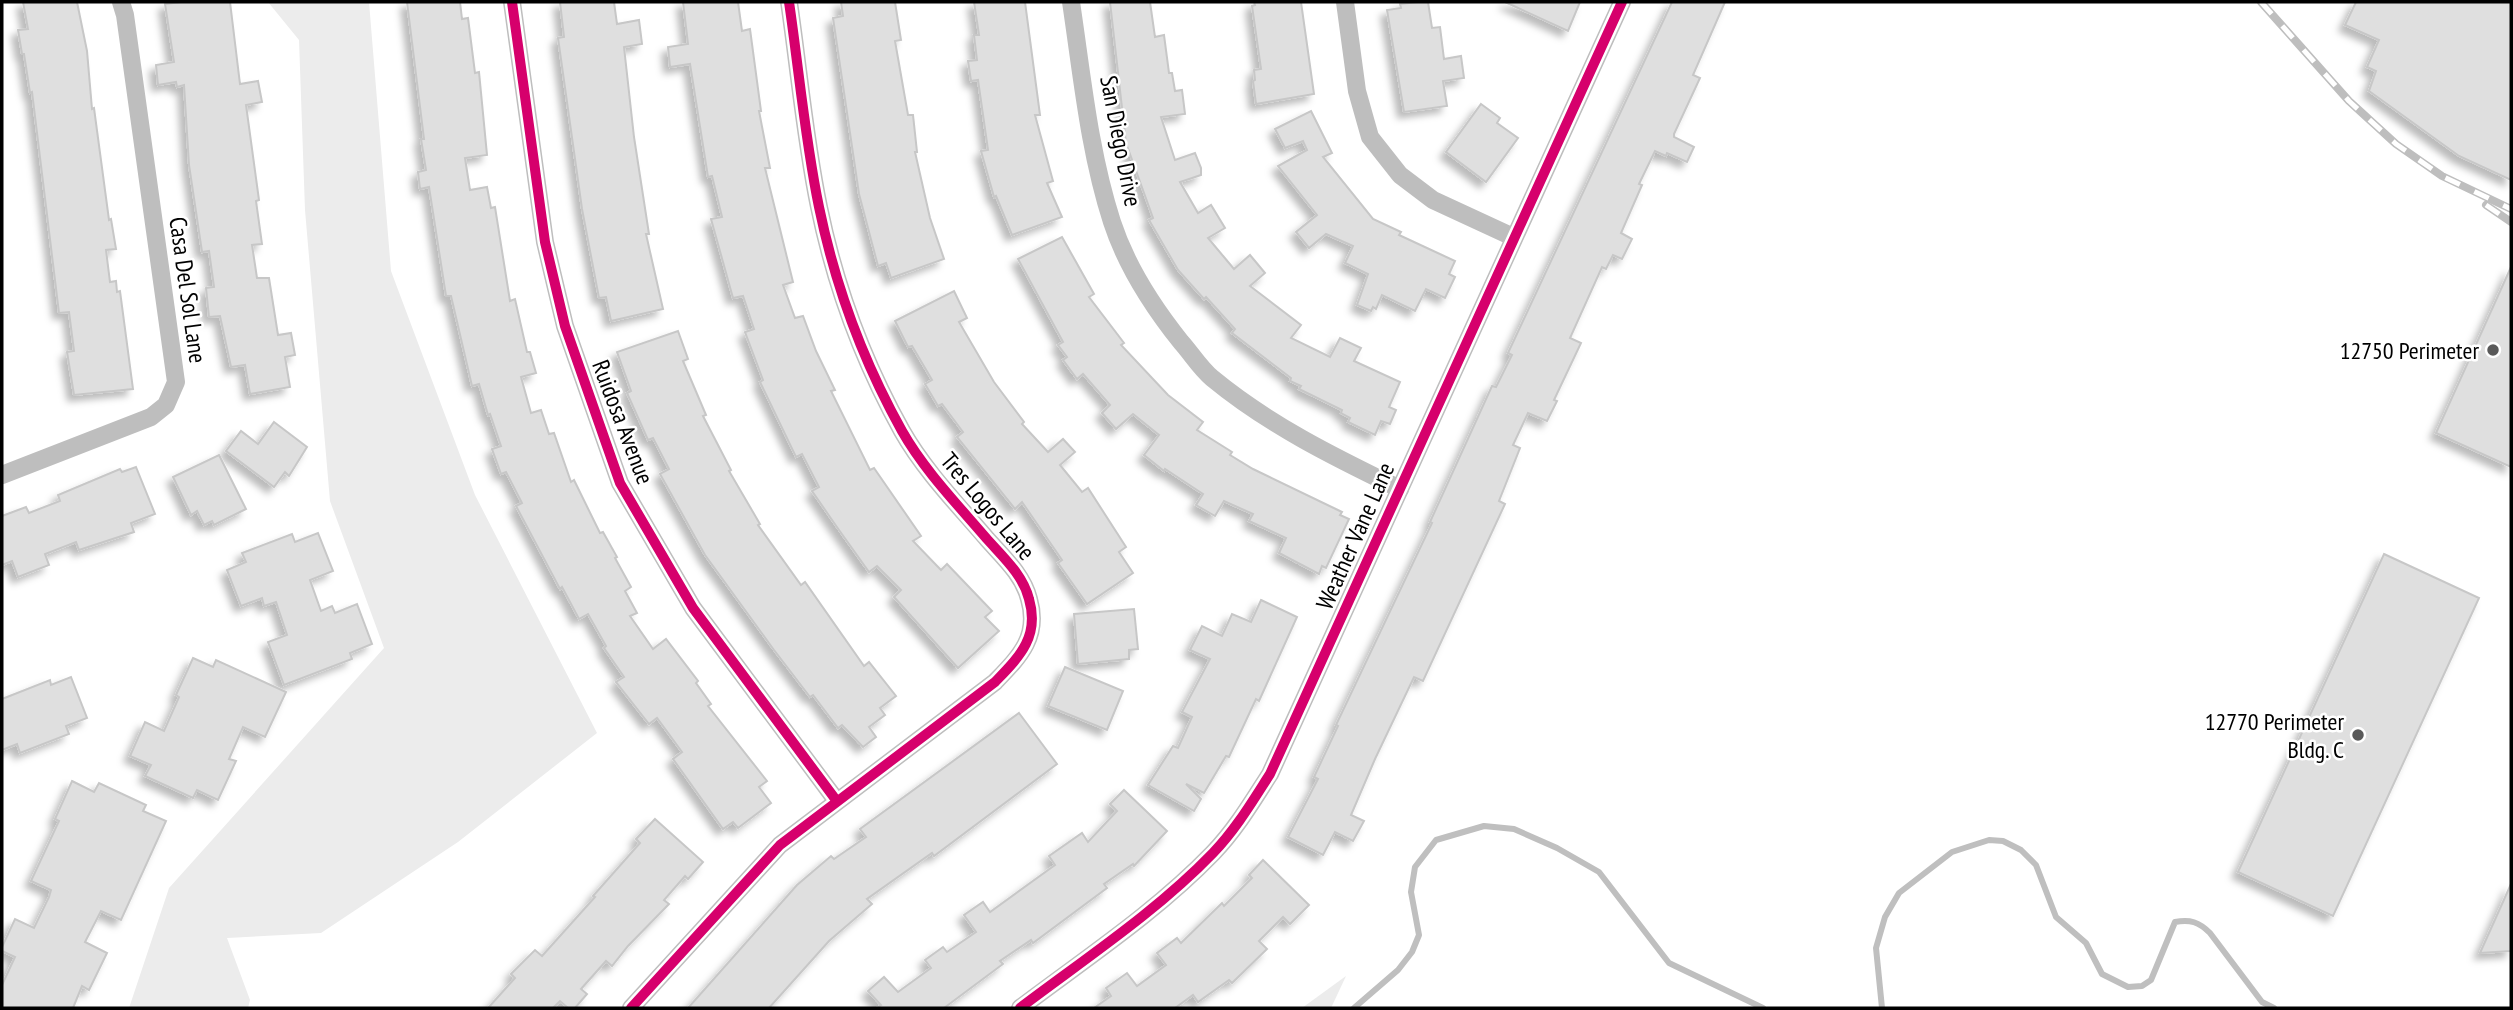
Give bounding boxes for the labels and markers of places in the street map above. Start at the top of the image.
place label: 12750 Perimeter [2340,335,2479,366]
marker: 12750 Perimeter [2485,342,2501,358]
place label: 12770 Perimeter Bldg. C [2205,706,2344,765]
marker: 12770 Perimeter Bldg. C [2350,727,2366,743]

